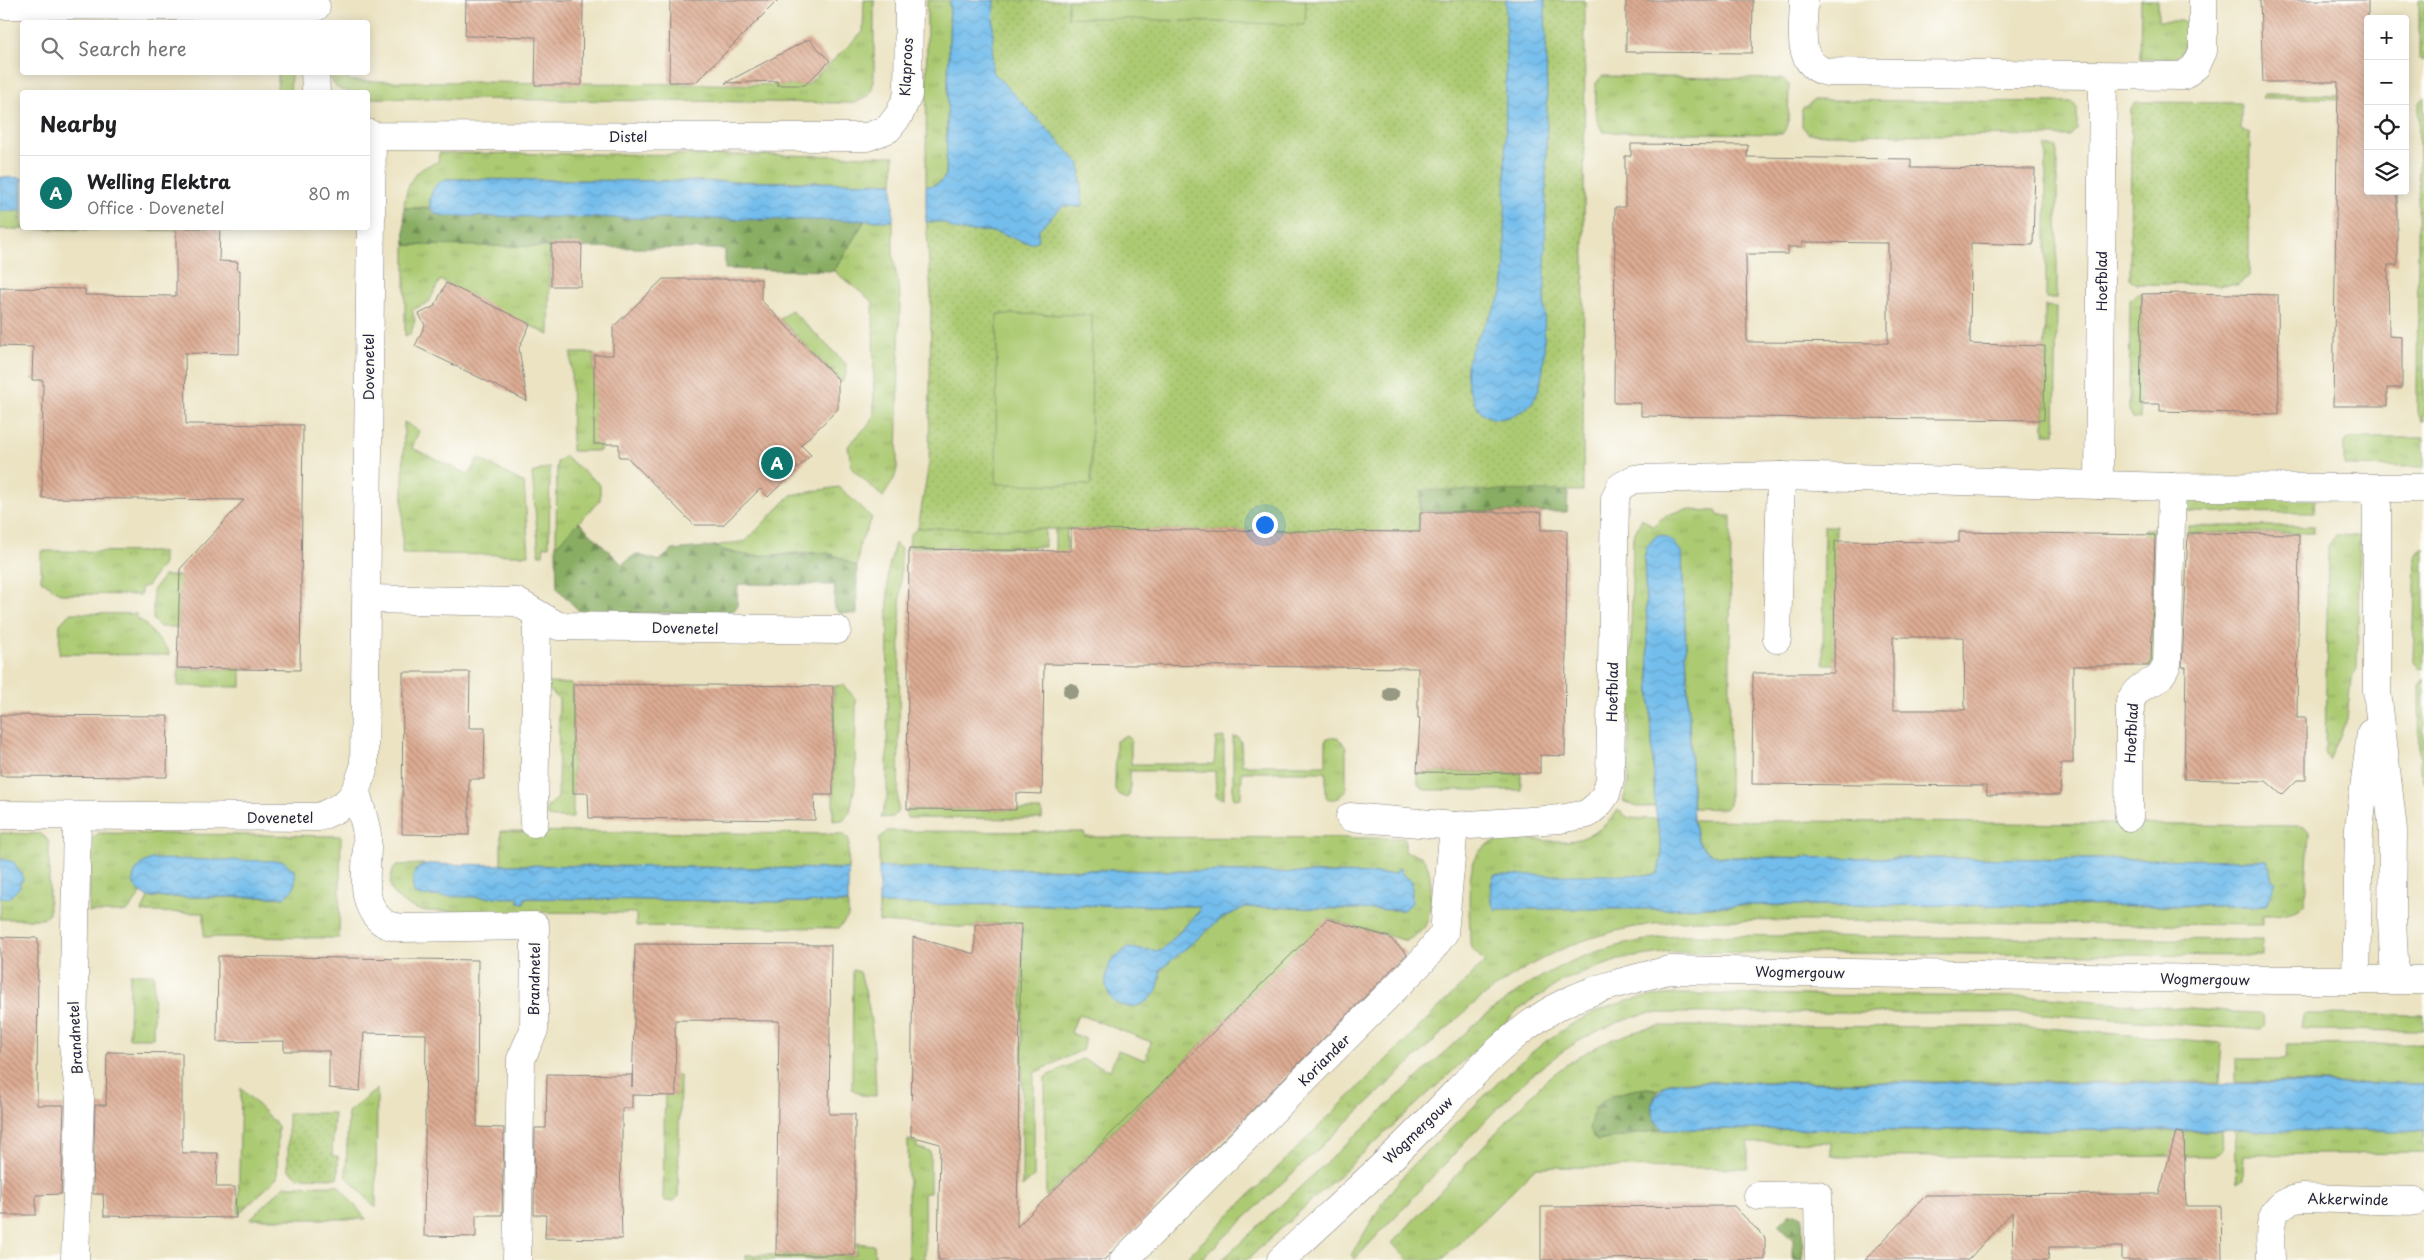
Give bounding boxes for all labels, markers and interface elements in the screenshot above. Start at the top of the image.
map controls [2364,15,2409,195]
button: + [2364,15,2409,60]
search box [20,20,370,75]
icon: search [38,34,66,62]
text: Search here [78,34,187,62]
street label: Klaproos [894,37,918,97]
button: − [2364,60,2409,105]
button: locate [2364,105,2409,150]
text: Nearby [40,107,117,139]
street label: Distel [609,126,647,147]
button: layers [2364,150,2409,195]
text: Welling Elektra [87,167,231,195]
text: A [50,181,62,205]
text: 80 m [308,181,350,205]
text: Office · Dovenetel [87,195,224,219]
street label: Hoefblad [2091,251,2112,311]
street label: Dovenetel [358,334,379,400]
pin: A [761,444,793,482]
your location [1252,512,1278,538]
street label: Dovenetel [652,617,718,639]
street label: Hoefblad [1601,662,1623,722]
street label: Hoefblad [2119,702,2143,764]
street label: Dovenetel [247,807,313,828]
street label: Brandnetel [523,942,545,1016]
street label: Wogmergouw [1755,961,1845,983]
street label: Wogmergouw [2160,968,2250,990]
street label: Brandnetel [63,1001,87,1075]
street label: Koriander [1293,1029,1355,1091]
street label: Wogmergouw [1378,1091,1458,1169]
street label: Akkerwinde [2307,1188,2389,1210]

